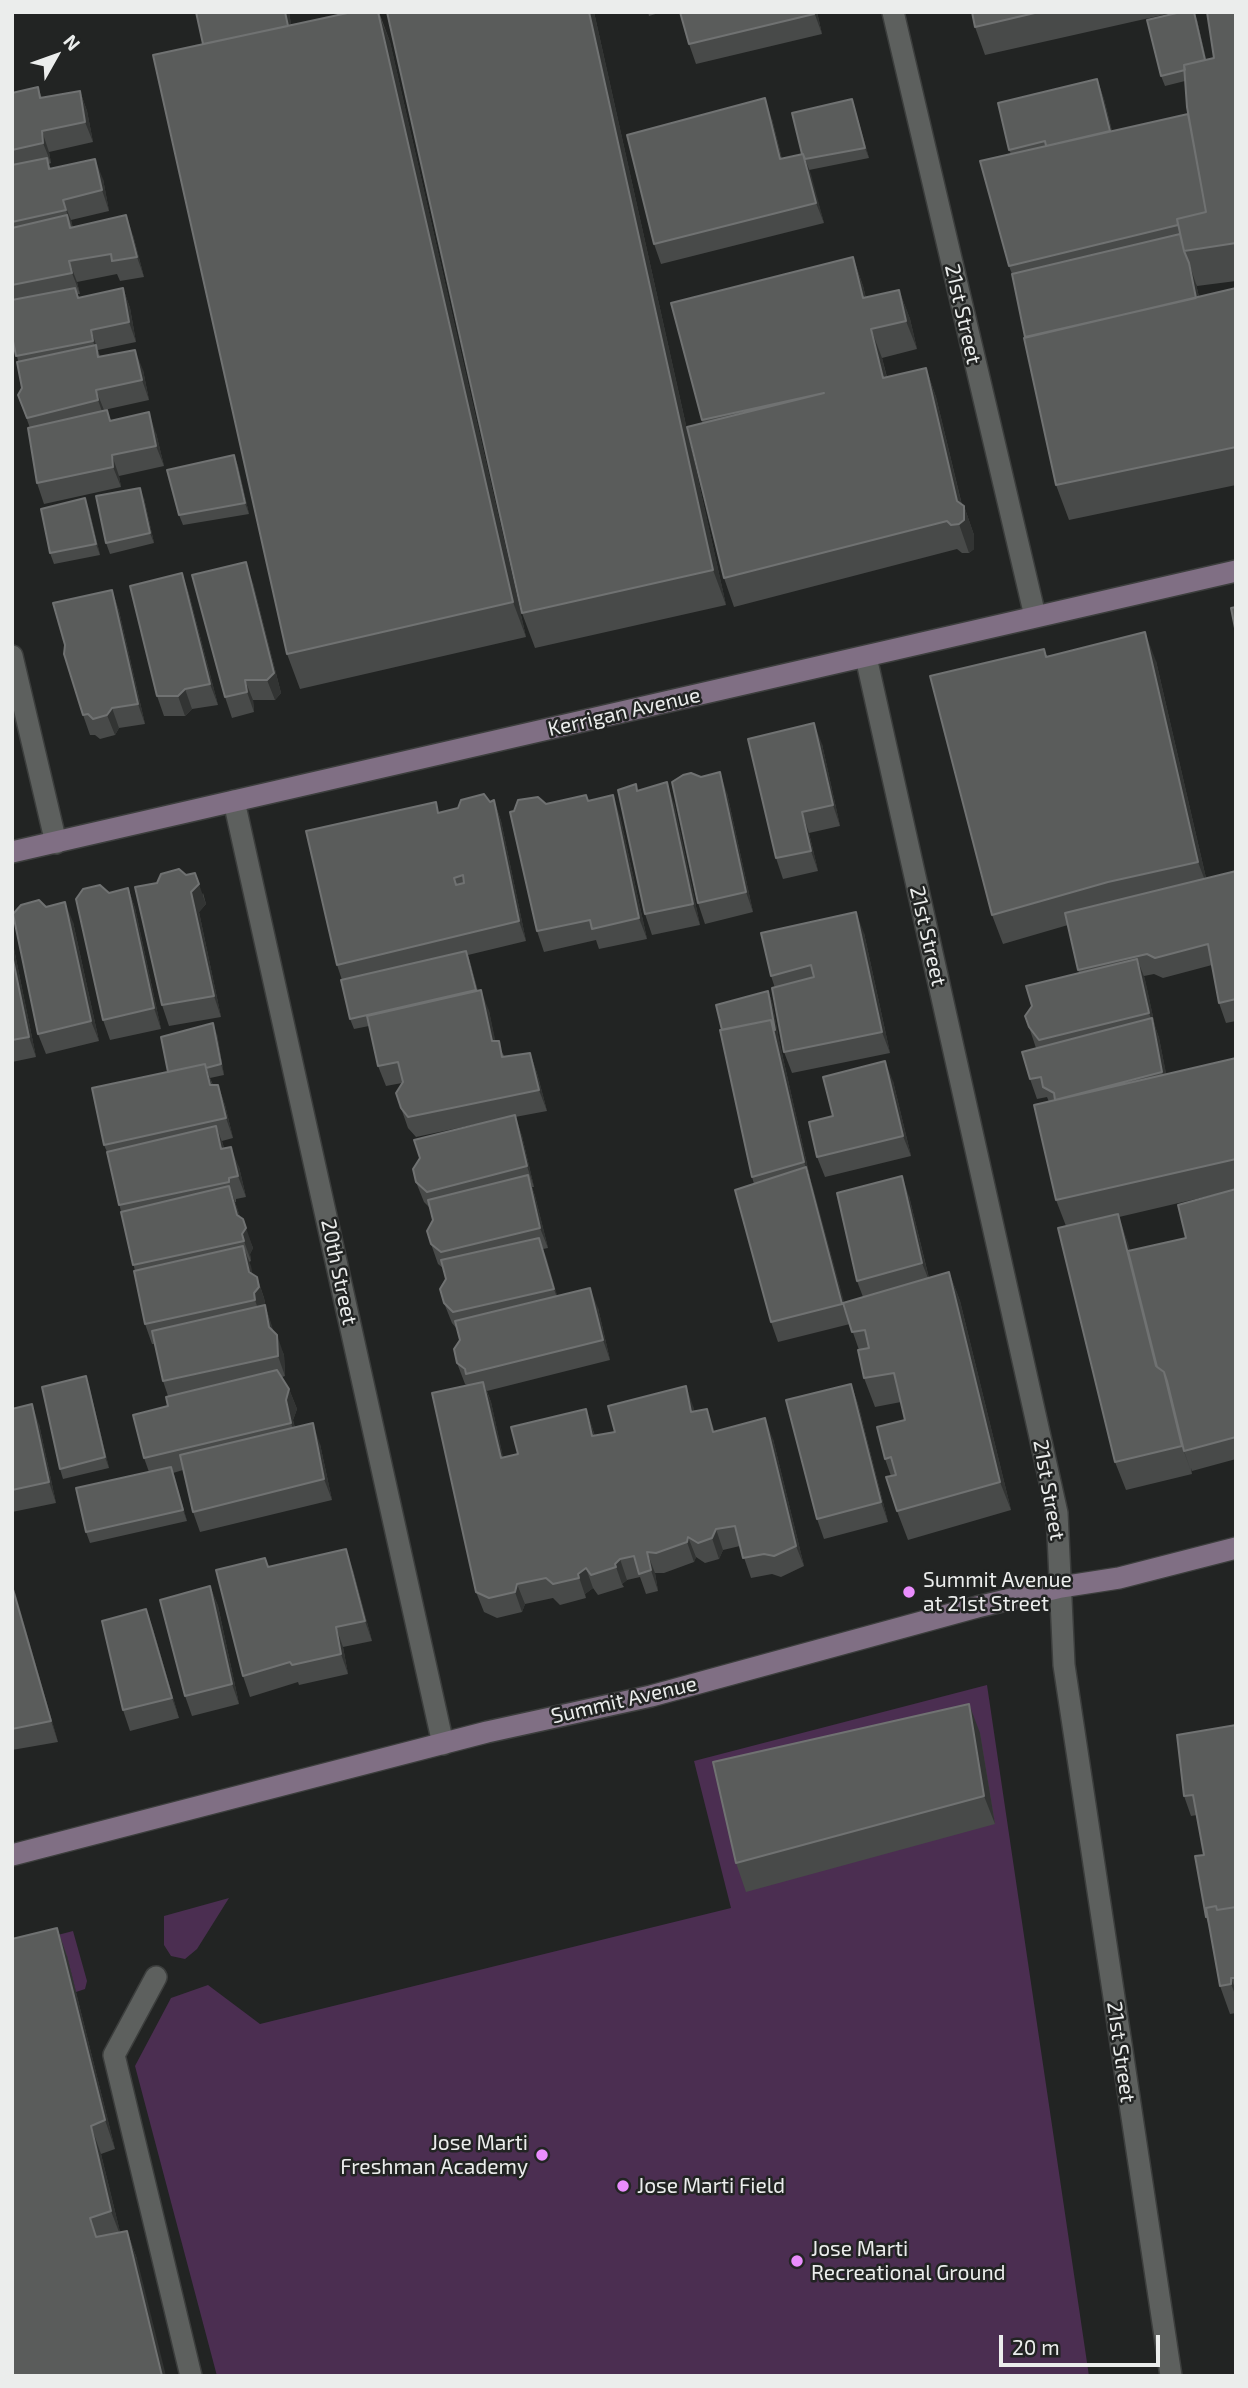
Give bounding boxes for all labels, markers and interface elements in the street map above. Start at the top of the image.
north arrow [21,21,91,91]
text: N [59,30,86,55]
street label: 21st Street [939,262,987,366]
street label: Kerrigan Avenue [545,682,703,742]
street label: 21st Street [904,884,952,988]
street label: 20th Street [315,1217,363,1327]
street label: 21st Street [1028,1438,1070,1542]
place label: Summit Avenue at 21st Street [923,1567,1072,1617]
marker: Summit Avenue at 21st Street [901,1584,917,1600]
street label: Summit Avenue [549,1671,699,1729]
street label: 21st Street [1101,2000,1141,2104]
place label: Jose Marti Freshman Academy [340,2130,528,2180]
marker: Jose Marti Freshman Academy [534,2147,550,2163]
place label: Jose Marti Field [637,2173,785,2199]
marker: Jose Marti Field [615,2178,631,2194]
place label: Jose Marti Recreational Ground [811,2236,1006,2286]
marker: Jose Marti Recreational Ground [789,2253,805,2269]
scale bar [1003,2322,1164,2366]
text: 20 m [1012,2334,1060,2359]

